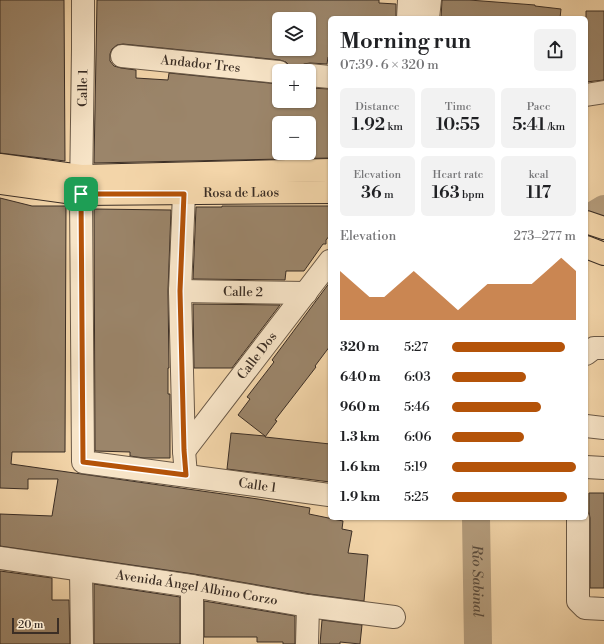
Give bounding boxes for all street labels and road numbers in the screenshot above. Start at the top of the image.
street label: Andador Tres [159,52,242,76]
street label: Calle 1 [75,68,91,107]
street label: Rosa de Laos [203,184,280,201]
street label: Calle 2 [223,284,263,300]
street label: Calle Dos [234,329,281,383]
street label: Calle 1 [237,475,278,496]
street label: Avenida Ángel Albino Corzo [114,567,279,609]

